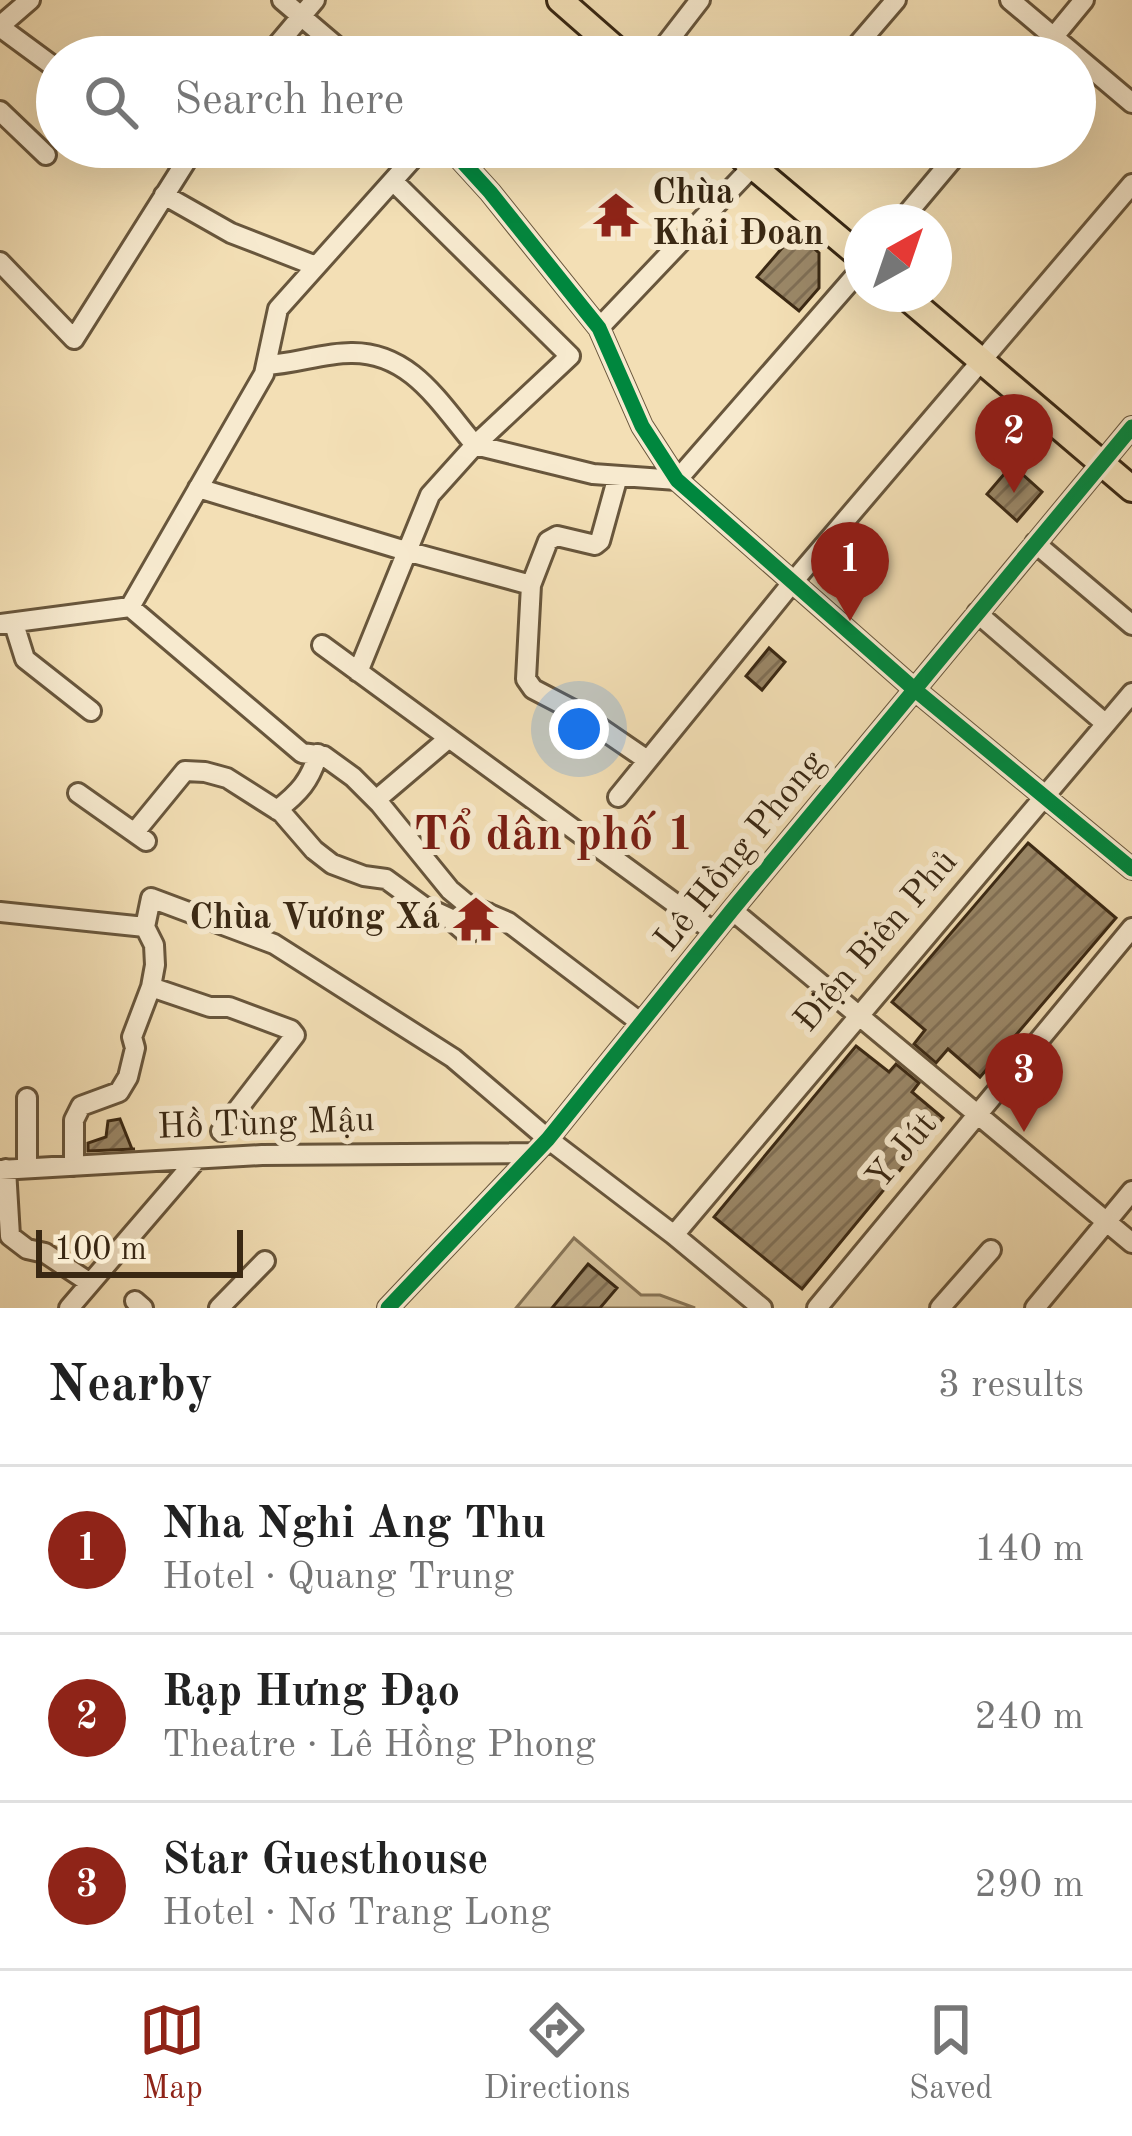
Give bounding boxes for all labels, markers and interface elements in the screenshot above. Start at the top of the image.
search box [36,36,1096,168]
icon: search [78,69,144,135]
text: Search here [174,79,404,124]
place label: Chùa Khải Đoan [652,176,824,253]
temple icon: Chùa Khải Đoan [591,190,641,240]
north arrow [844,204,952,312]
pin: 2 [975,394,1053,493]
pin: 1 [811,522,889,621]
your location [549,699,609,759]
street label: Lê Hồng Phong [646,742,833,959]
district label: Tổ dân phố 1 [414,808,694,860]
street label: Điện Biên Phủ [789,844,965,1040]
temple icon: Chùa Vương Xá [451,894,501,944]
place label: Chùa Vương Xá [189,901,440,937]
pin: 3 [985,1033,1063,1132]
street label: Hồ Tùng Mậu [157,1099,375,1147]
street label: Y Jút [861,1107,945,1197]
scale bar [36,1224,243,1277]
text: 100 m [54,1234,147,1267]
text: Nearby [48,1361,213,1412]
text: 3 results [938,1366,1084,1405]
text: Nha Nghi Ang Thu [162,1503,546,1548]
text: 1 [76,1530,98,1569]
text: 140 m [974,1530,1084,1569]
text: Hotel · Quang Trung [162,1558,514,1597]
text: Rạp Hưng Đạo [162,1671,460,1716]
text: 2 [76,1698,98,1737]
text: 240 m [974,1698,1084,1737]
text: Theatre · Lê Hồng Phong [162,1726,596,1765]
text: Star Guesthouse [162,1839,489,1884]
text: 3 [76,1866,98,1905]
text: 290 m [974,1866,1084,1905]
text: Hotel · Nơ Trang Long [162,1894,551,1933]
tab: Map [139,1997,205,2110]
tab: Directions [484,1997,630,2110]
tab: Saved [909,1997,993,2110]

